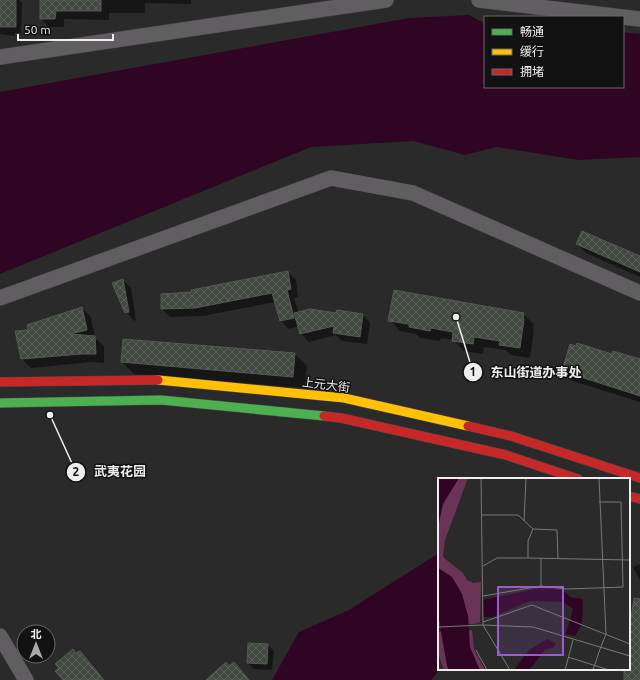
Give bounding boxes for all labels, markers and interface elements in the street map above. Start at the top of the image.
scale bar [18,16,113,42]
legend [484,16,624,88]
text: 50 m [24,23,51,36]
text: 畅通 [520,25,544,38]
text: 缓行 [520,45,544,58]
text: 拥堵 [520,65,544,78]
callout: 东山街道办事处 [463,360,590,385]
text: 1 [470,365,476,378]
text: 东山街道办事处 [490,365,582,379]
street label: 上元大街 [301,375,351,394]
callout: 武夷花园 [66,459,154,484]
text: 武夷花园 [94,464,146,478]
text: 2 [73,465,80,478]
inset map [438,478,630,670]
north arrow [16,624,56,664]
text: 北 [31,628,42,640]

